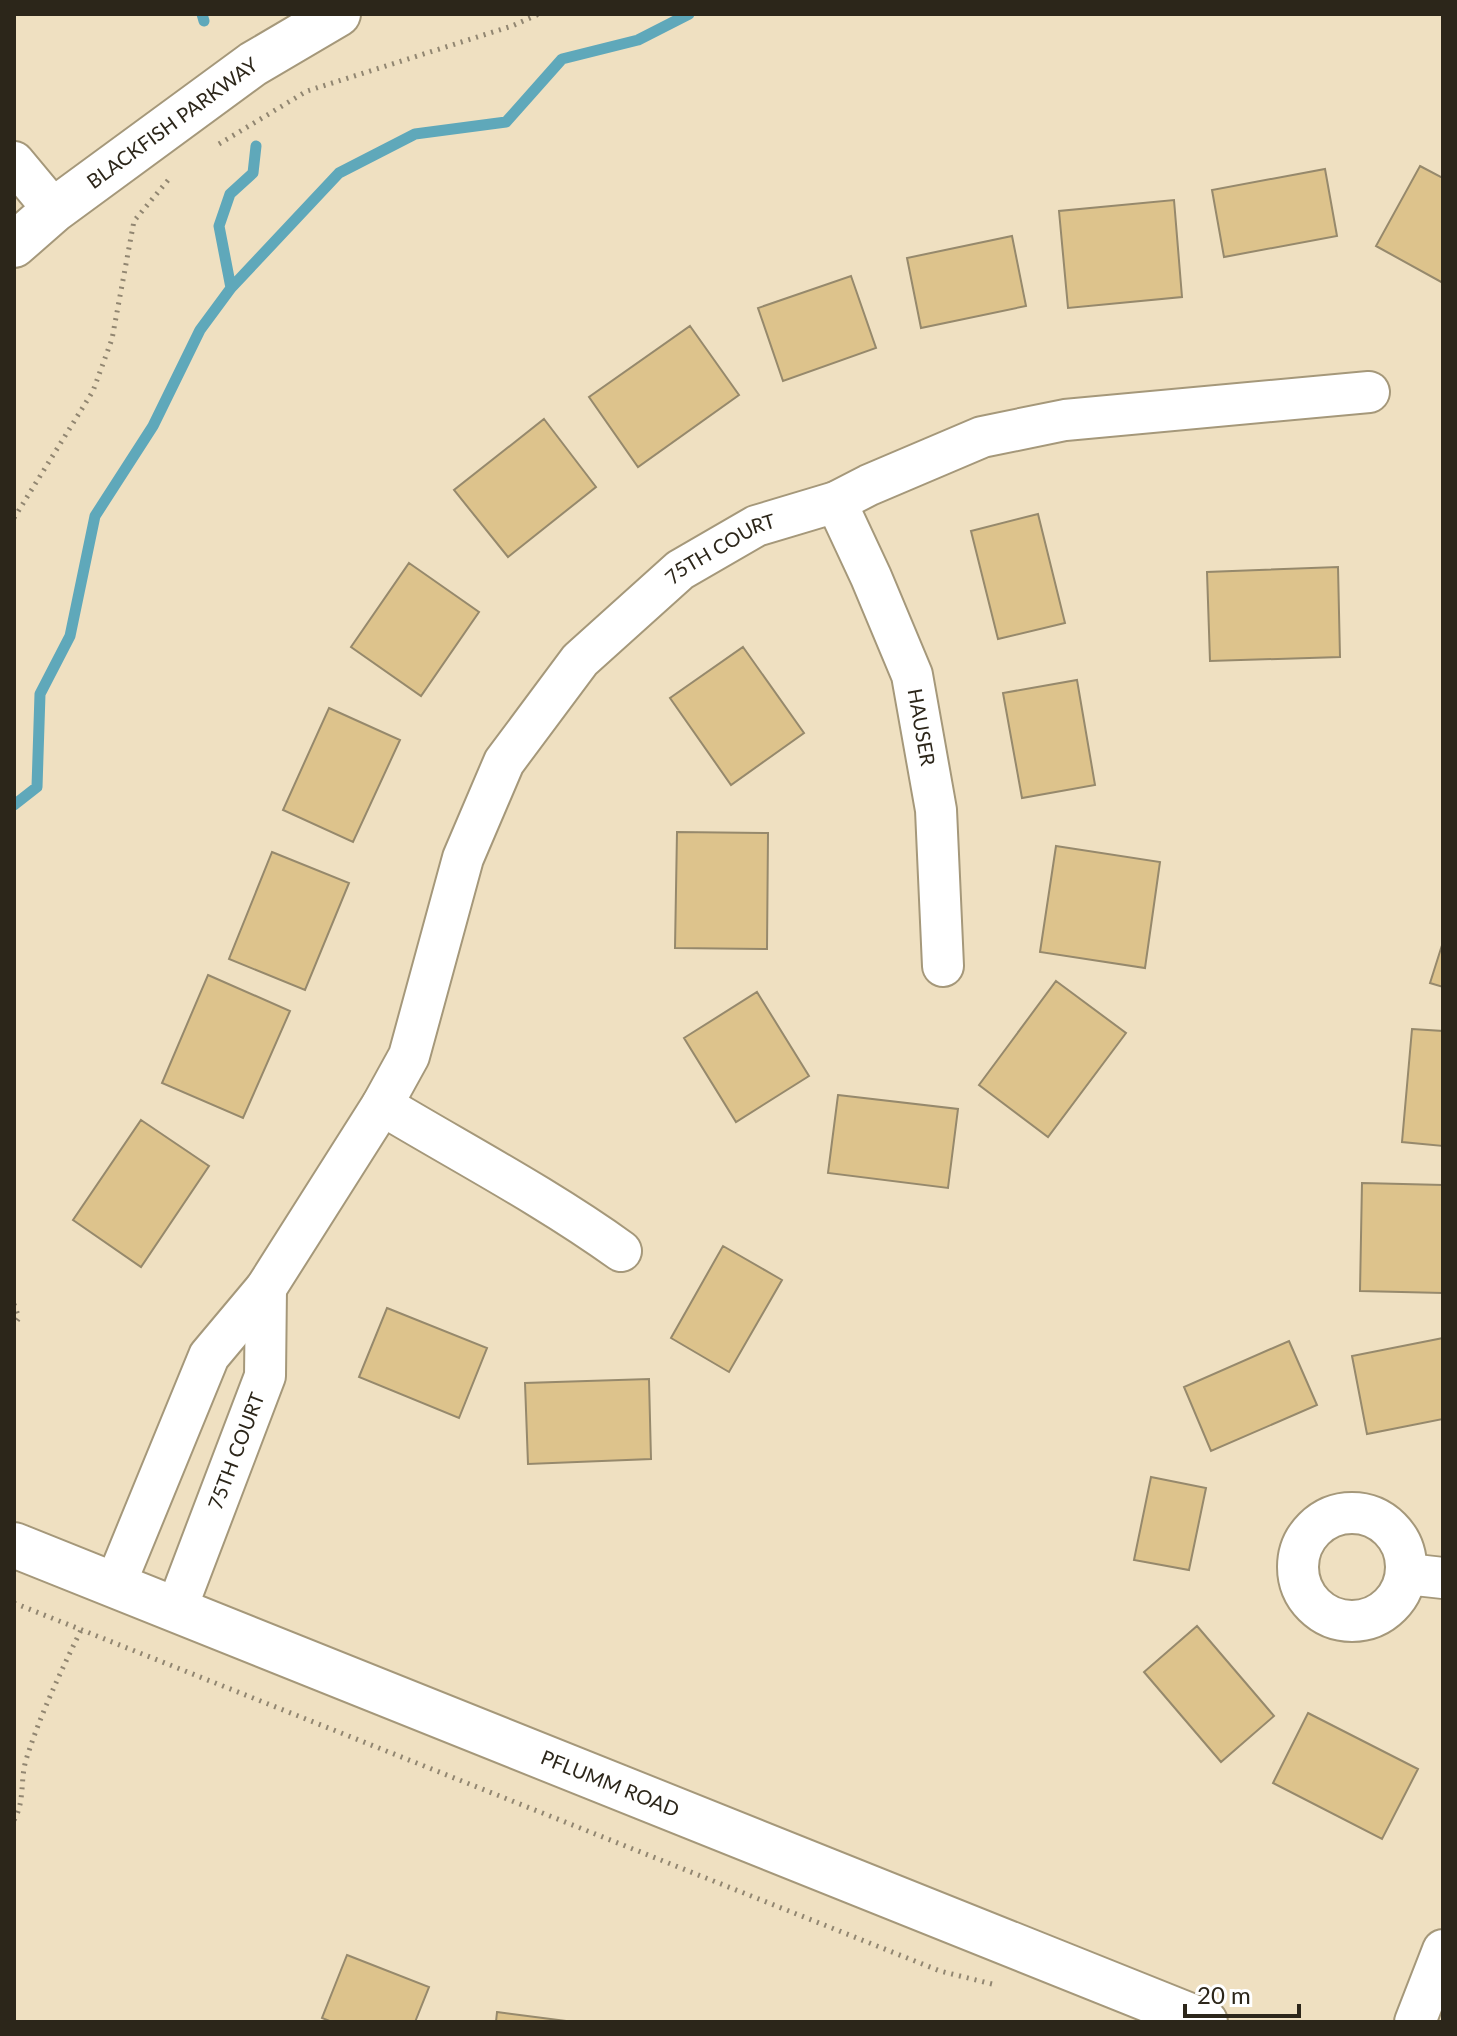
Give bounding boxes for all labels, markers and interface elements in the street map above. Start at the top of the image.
street label: BLACKFISH PARKWAY [82,51,262,193]
street label: 75TH COURT [660,508,778,589]
street label: HAUSER [904,686,941,768]
street label: 75TH COURT [202,1389,269,1513]
street label: PFLUMM ROAD [538,1744,683,1821]
scale bar [1185,1968,1299,2018]
text: 20 m [1197,1980,1251,2009]

